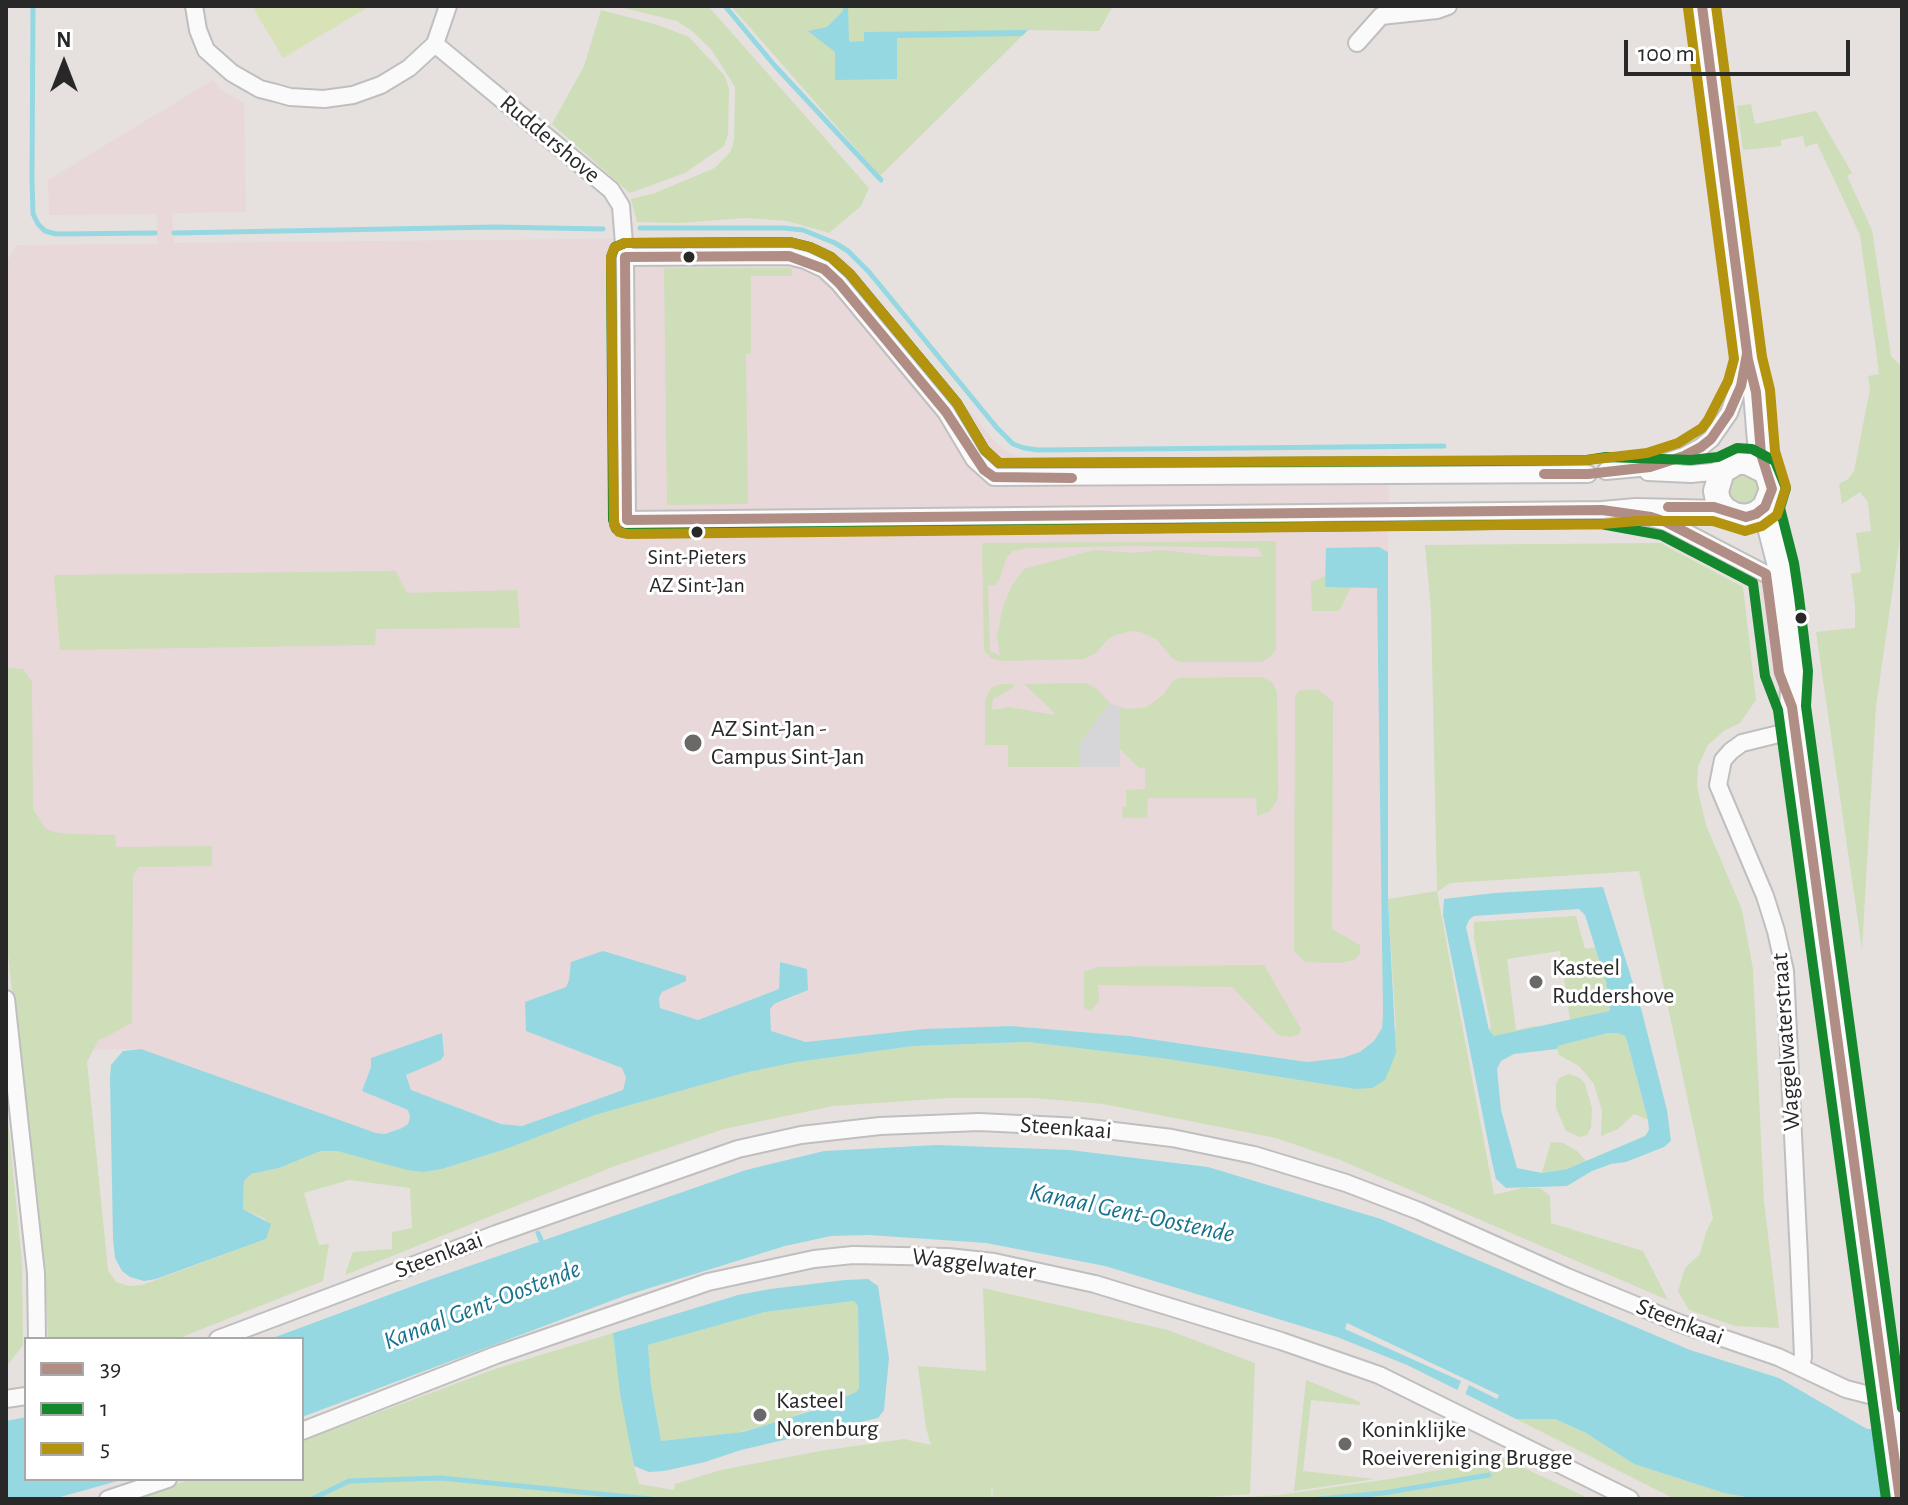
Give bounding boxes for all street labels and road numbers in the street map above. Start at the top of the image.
street label: Ruddershove [494,89,606,189]
street label: Waggelwaterstraat [1765,952,1807,1132]
street label: Steenkaai [1019,1110,1113,1146]
street label: Steenkaai [391,1225,487,1285]
street label: Waggelwater [910,1242,1038,1286]
street label: Steenkaai [1632,1292,1728,1352]

